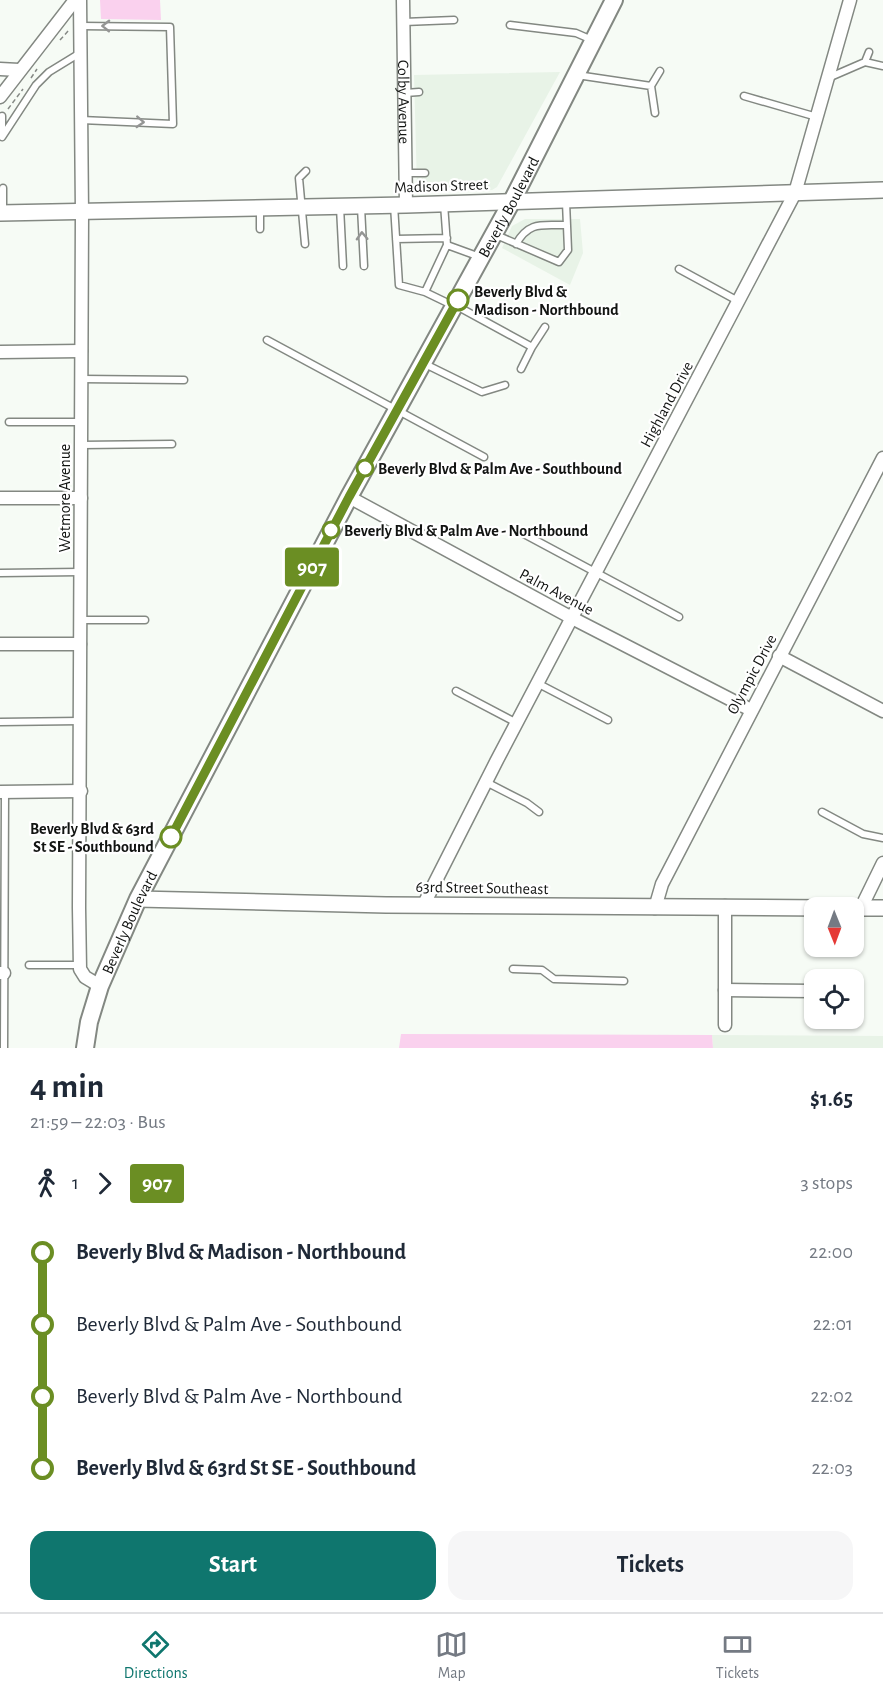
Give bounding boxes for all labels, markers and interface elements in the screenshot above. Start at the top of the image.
one-way arrow [101,20,110,32]
street label: Colby Avenue [394,60,412,144]
one-way arrow [135,116,144,129]
street label: Beverly Boulevard [476,154,542,260]
street label: Madison Street [394,176,488,196]
one-way arrow [356,231,369,240]
place label: Beverly Blvd & Madison - Northbound [474,284,619,318]
marker: Beverly Blvd & Madison - Northbound [447,289,469,311]
street label: Highland Drive [638,359,696,450]
street label: Wetmore Avenue [57,444,73,552]
marker: Beverly Blvd & Palm Ave - Southbound [356,459,374,477]
place label: Beverly Blvd & Palm Ave - Southbound [378,461,622,478]
marker: Beverly Blvd & Palm Ave - Northbound [322,521,340,539]
place label: Beverly Blvd & Palm Ave - Northbound [344,523,589,540]
line badge: 907 [278,548,346,586]
text: 907 [297,557,327,578]
street label: Palm Avenue [517,566,596,618]
street label: Olympic Drive [724,632,780,717]
place label: Beverly Blvd & 63rd St SE - Southbound [30,821,155,855]
marker: Beverly Blvd & 63rd St SE - Southbound [160,826,182,848]
street label: Beverly Boulevard [99,868,160,976]
street label: 63rd Street Southeast [415,879,549,897]
north arrow [804,897,864,957]
map controls [804,897,864,1029]
button: locate [804,969,864,1029]
text: 4 min [30,1071,104,1104]
text: $1.65 [810,1088,853,1110]
text: 21:59 – 22:03 · Bus [30,1112,166,1132]
icon: walk [30,1167,63,1200]
icon: forward [88,1167,121,1200]
text: 1 [72,1173,79,1193]
text: 907 [142,1173,172,1194]
text: 3 stops [801,1173,853,1193]
text: Beverly Blvd & Madison - Northbound [76,1241,406,1263]
text: 22:00 [809,1242,853,1262]
text: Beverly Blvd & Palm Ave - Southbound [76,1313,402,1335]
text: 22:01 [813,1314,853,1334]
text: Beverly Blvd & Palm Ave - Northbound [76,1385,402,1407]
text: 22:02 [811,1386,853,1406]
text: Beverly Blvd & 63rd St SE - Southbound [76,1457,416,1479]
text: 22:03 [811,1458,853,1478]
button: Start [30,1531,436,1600]
button: Tickets [448,1531,853,1600]
tab: Directions [124,1628,188,1683]
tab: Map [435,1628,468,1683]
tab: Tickets [716,1628,759,1683]

